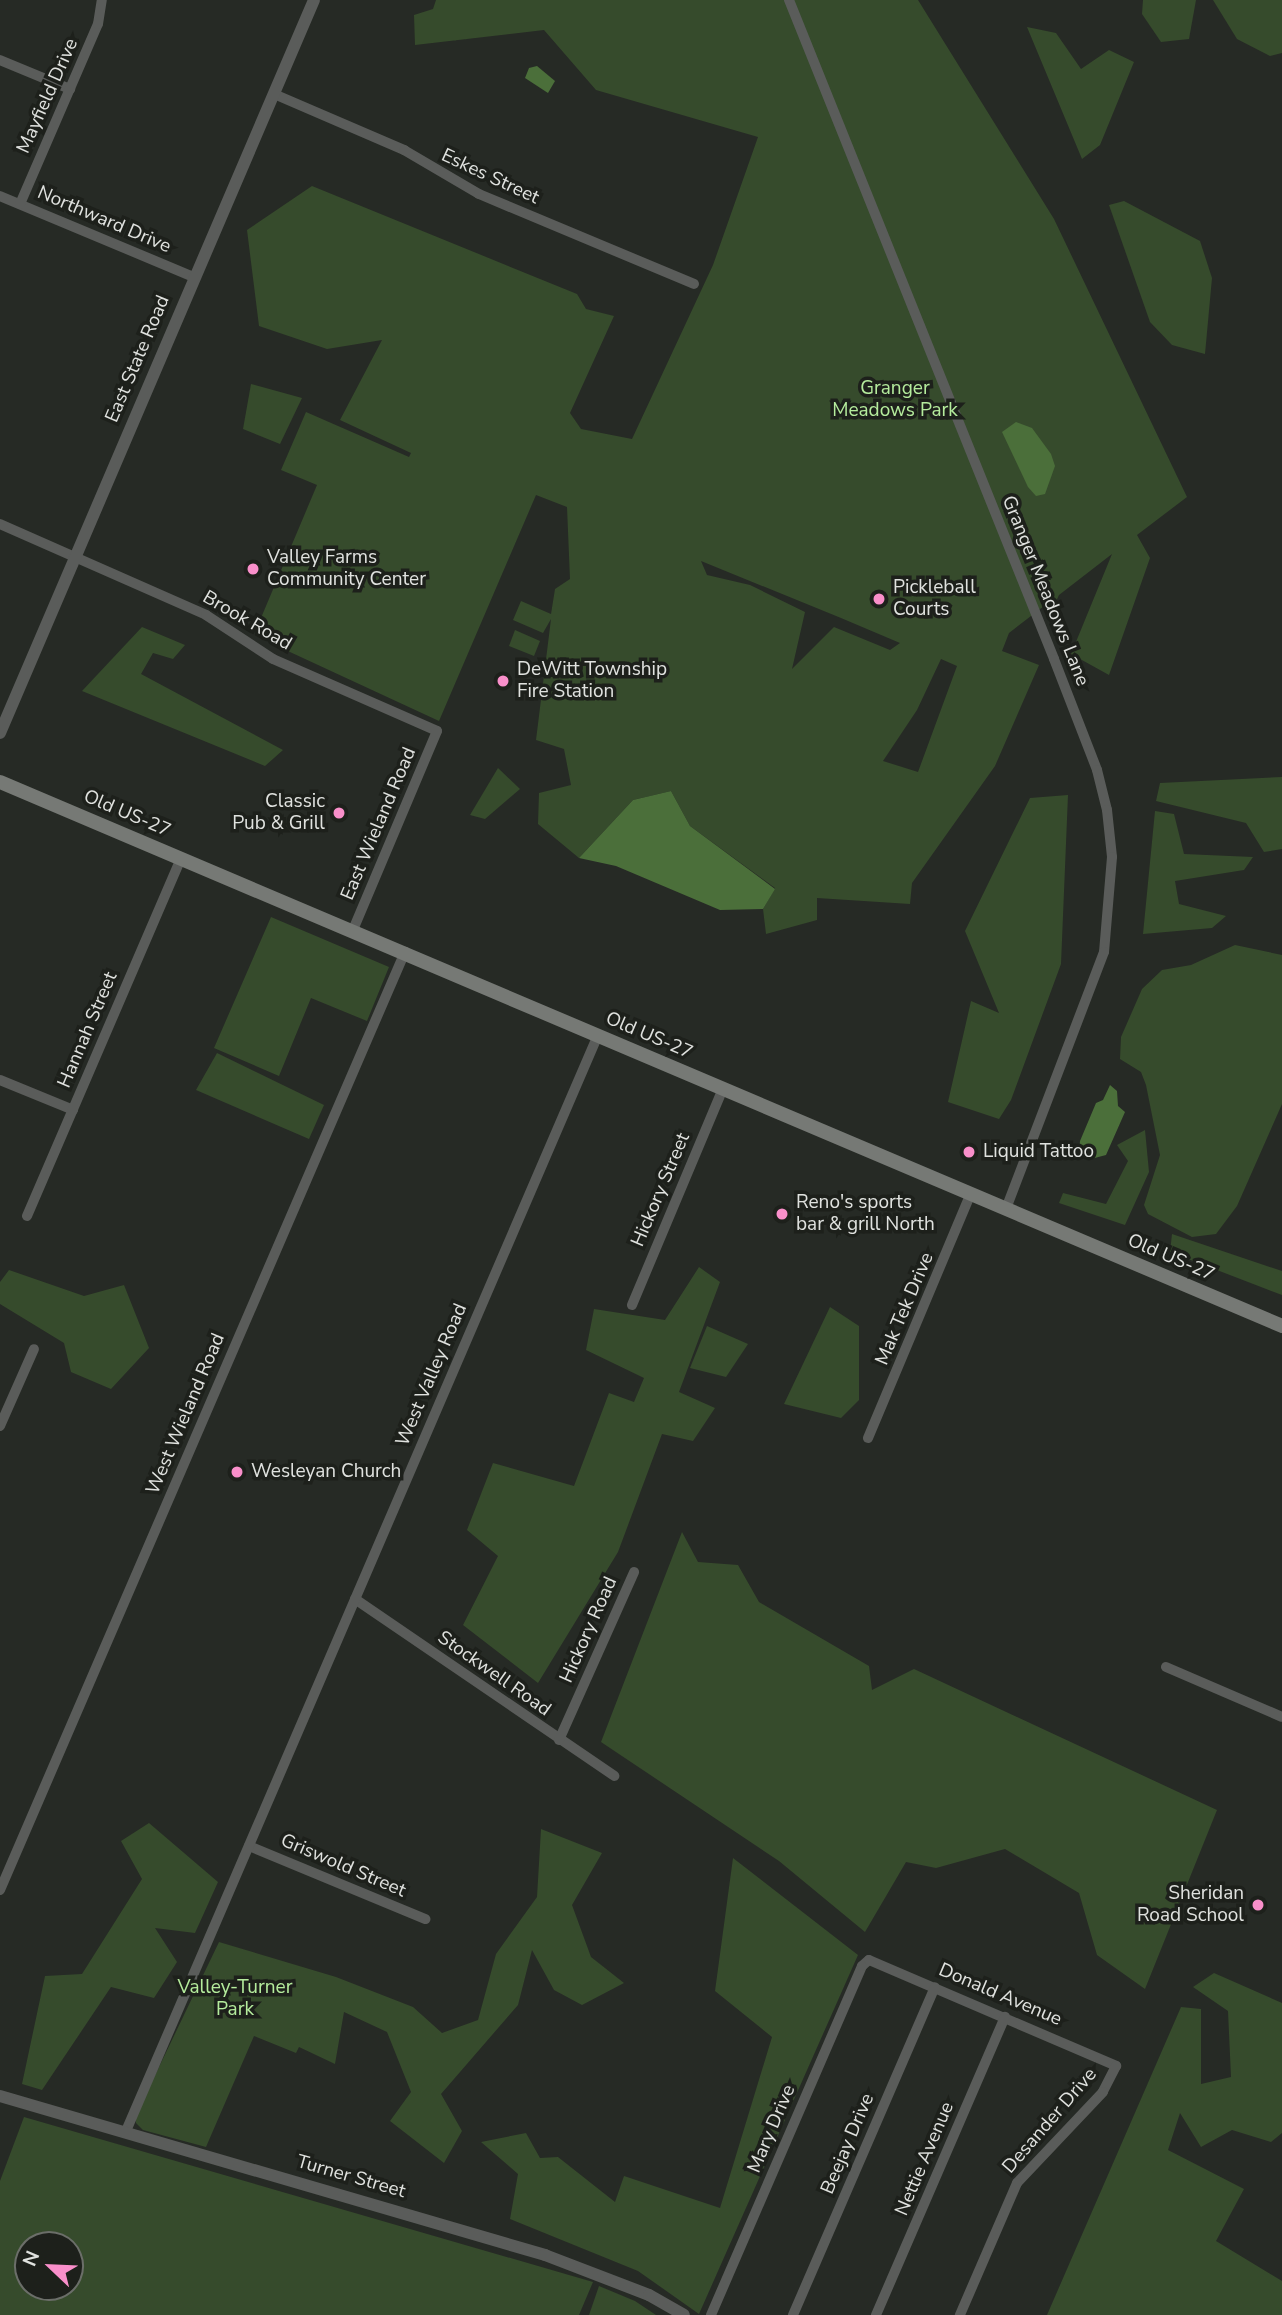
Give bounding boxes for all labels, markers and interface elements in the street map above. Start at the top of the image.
street label: Mayfield Drive [12,35,84,157]
street label: Eskes Street [437,144,543,210]
street label: Northward Drive [34,182,174,258]
street label: East State Road [101,292,175,426]
park label: Granger Meadows Park [832,378,958,422]
street label: Granger Meadows Lane [996,492,1094,690]
place label: Valley Farms Community Center [267,547,426,591]
marker: Valley Farms Community Center [245,561,261,577]
place label: Pickleball Courts [893,577,976,621]
street label: Brook Road [198,586,296,656]
marker: Pickleball Courts [871,591,887,607]
place label: DeWitt Township Fire Station [517,659,667,703]
marker: DeWitt Township Fire Station [495,673,511,689]
street label: East Wieland Road [337,744,421,904]
street label: Old US-27 [80,785,174,843]
place label: Classic Pub & Grill [232,791,325,835]
marker: Classic Pub & Grill [331,805,347,821]
street label: Hannah Street [53,969,123,1091]
street label: Old US-27 [602,1007,696,1065]
street label: Hickory Street [627,1130,695,1250]
place label: Liquid Tattoo [983,1141,1094,1163]
marker: Liquid Tattoo [961,1144,977,1160]
place label: Reno's sports bar & grill North [796,1192,935,1236]
marker: Reno's sports bar & grill North [774,1206,790,1222]
street label: Old US-27 [1124,1229,1218,1287]
street label: Mak Tek Drive [871,1249,939,1369]
street label: West Valley Road [392,1300,472,1450]
street label: West Wieland Road [142,1330,230,1498]
place label: Wesleyan Church [251,1461,401,1483]
marker: Wesleyan Church [229,1464,245,1480]
street label: Hickory Road [555,1573,623,1687]
street label: Stockwell Road [433,1627,555,1721]
street label: Griswold Street [277,1829,409,1903]
place label: Sheridan Road School [1137,1883,1244,1927]
marker: Sheridan Road School [1250,1897,1266,1913]
street label: Donald Avenue [935,1959,1065,2031]
park label: Valley-Turner Park [177,1977,293,2021]
street label: Desander Drive [998,2064,1102,2178]
street label: Mary Drive [743,2082,801,2176]
street label: Beejay Drive [817,2090,879,2198]
street label: Nettie Avenue [891,2099,959,2219]
street label: Turner Street [294,2151,408,2203]
north arrow [14,2231,84,2301]
text: N [17,2247,46,2270]

